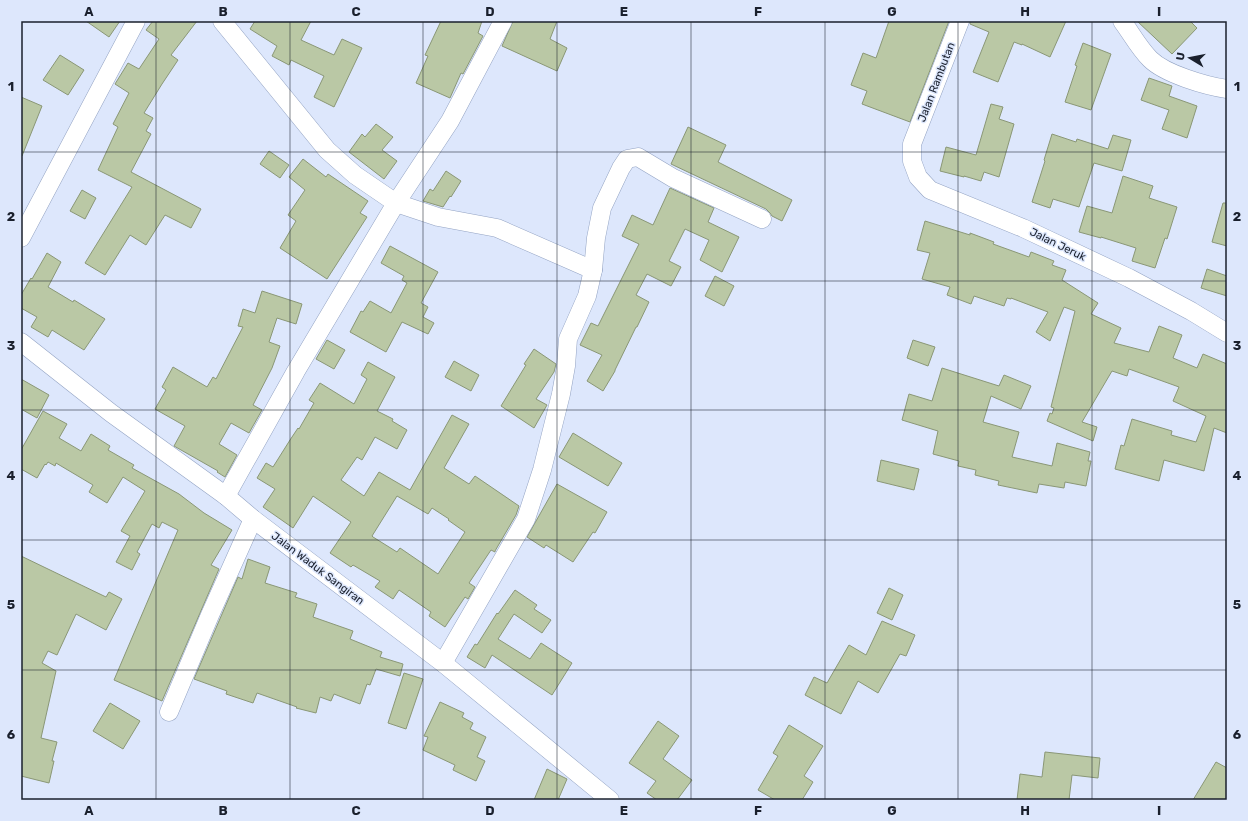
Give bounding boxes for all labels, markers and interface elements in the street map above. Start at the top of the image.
text: A [84,4,94,19]
text: B [218,4,228,19]
text: C [351,4,361,19]
text: D [485,4,495,19]
text: E [620,4,628,19]
text: F [754,4,762,19]
text: G [887,4,897,19]
text: H [1020,4,1030,19]
text: I [1157,4,1161,19]
north arrow [1170,38,1210,78]
street label: Jalan Rambutan [915,40,958,124]
text: U [1174,51,1188,61]
text: 1 [8,79,14,94]
text: 1 [1234,79,1240,94]
text: 2 [7,209,15,224]
text: 2 [1233,209,1241,224]
street label: Jalan Jeruk [1028,225,1088,264]
text: 3 [7,338,16,353]
text: 3 [1233,338,1242,353]
text: 4 [7,468,16,483]
text: 4 [1233,468,1242,483]
street label: Jalan Waduk Sangiran [269,529,367,607]
text: 5 [7,597,15,612]
text: 5 [1233,597,1241,612]
text: 6 [7,727,16,742]
text: 6 [1233,727,1242,742]
text: A [84,803,94,818]
text: B [218,803,228,818]
text: C [351,803,361,818]
text: D [485,803,495,818]
text: E [620,803,628,818]
text: F [754,803,762,818]
text: G [887,803,897,818]
text: H [1020,803,1030,818]
text: I [1157,803,1161,818]

